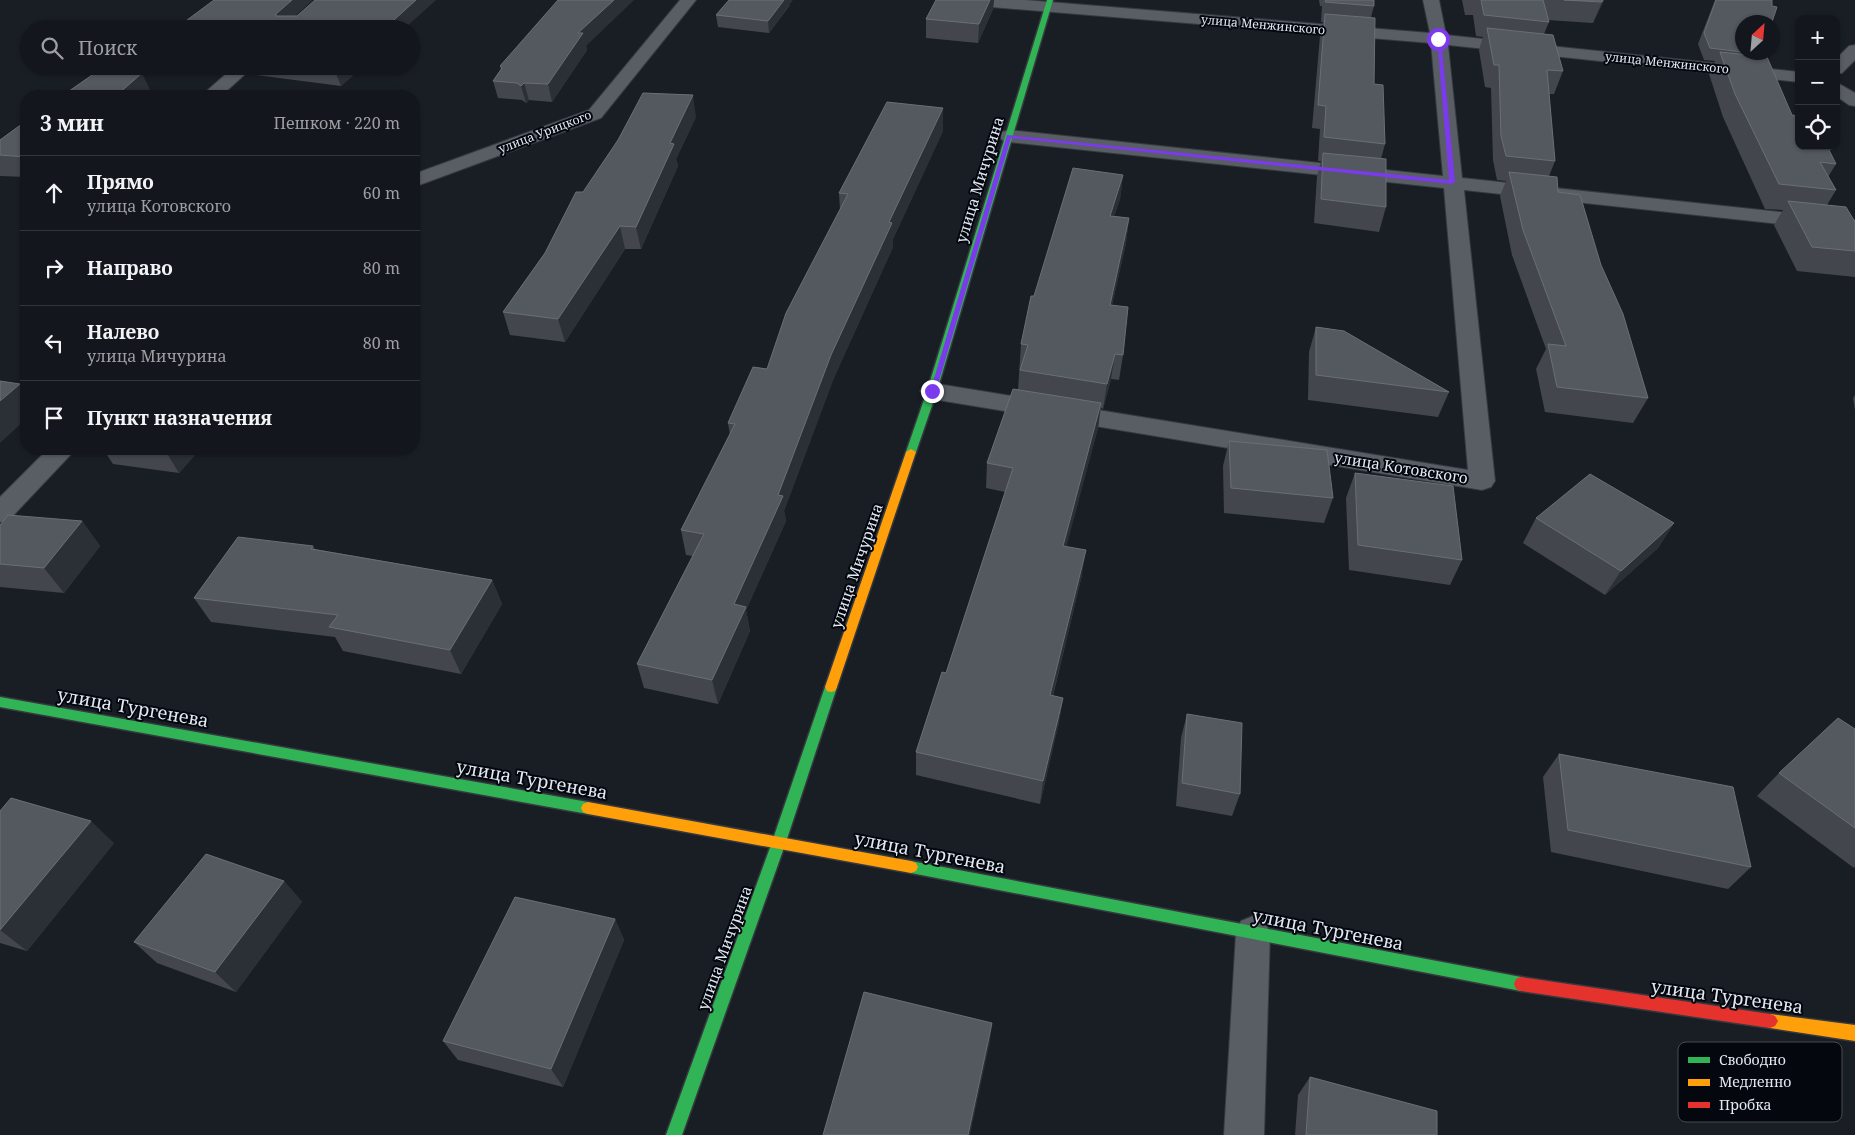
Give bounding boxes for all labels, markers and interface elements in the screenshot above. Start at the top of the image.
street label: улица Менжинского [1200,11,1326,38]
north arrow [1735,15,1780,60]
map controls [1795,15,1840,150]
button: + [1795,15,1840,60]
search box [20,20,420,75]
route start [1427,28,1450,51]
icon: search [38,34,66,62]
text: Поиск [78,35,137,61]
street label: улица Менжинского [1604,48,1730,77]
button: − [1795,60,1840,105]
button: locate [1795,105,1840,150]
street label: улица Урицкого [496,106,594,157]
text: 3 мин [40,109,104,137]
text: Пешком · 220 m [273,112,400,134]
street label: улица Мичурина [950,114,1008,245]
text: Прямо [87,169,154,195]
icon: ahead [40,179,68,207]
text: 60 m [363,182,400,204]
text: улица Котовского [87,195,231,217]
icon: right [40,254,68,282]
text: Направо [87,255,173,281]
text: 80 m [363,257,400,279]
text: Налево [87,319,159,345]
icon: left [40,329,68,357]
text: 80 m [363,332,400,354]
text: улица Мичурина [87,345,227,367]
route end [921,380,944,403]
icon: arrive [40,404,68,432]
text: Пункт назначения [87,405,272,431]
street label: улица Котовского [1333,447,1469,487]
street label: улица Мичурина [825,501,887,631]
street label: улица Тургенева [56,682,211,732]
street label: улица Тургенева [455,754,610,804]
street label: улица Тургенева [853,826,1008,878]
street label: улица Мичурина [692,883,756,1013]
street label: улица Тургенева [1251,903,1406,955]
street label: улица Тургенева [1650,973,1805,1019]
legend [1678,1042,1842,1122]
text: Свободно [1719,1050,1786,1069]
text: Медленно [1719,1072,1791,1091]
text: Пробка [1719,1095,1771,1114]

